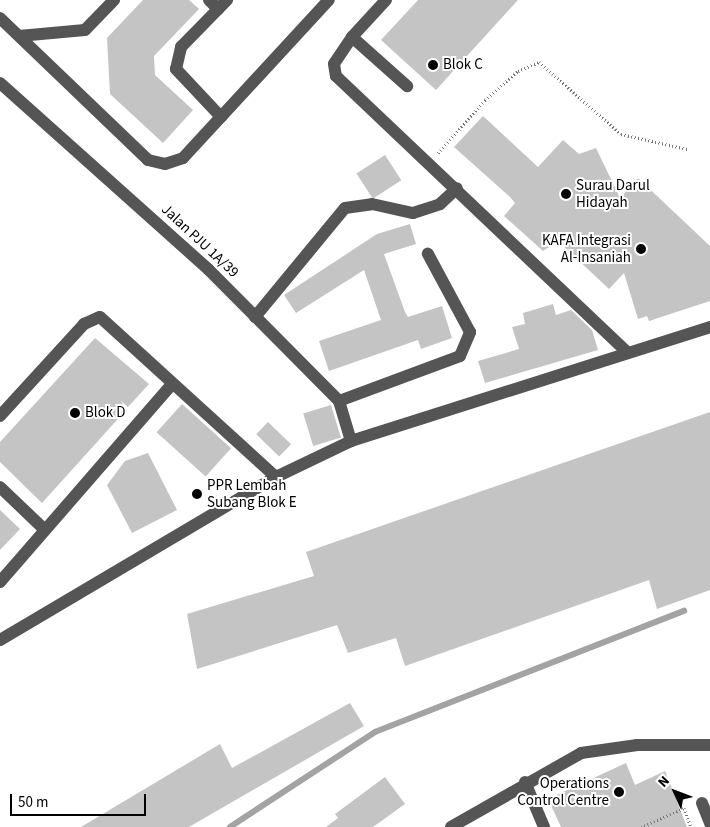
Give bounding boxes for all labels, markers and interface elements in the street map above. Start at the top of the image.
place label: Blok C [443,56,483,74]
marker: Blok C [427,59,439,71]
place label: Surau Darul Hidayah [576,176,650,211]
marker: Surau Darul Hidayah [560,188,572,200]
street label: Jalan PJU 1A/39 [158,201,242,281]
place label: KAFA Integrasi Al-Insaniah [542,231,631,266]
marker: KAFA Integrasi Al-Insaniah [635,243,647,255]
place label: Blok D [85,404,125,422]
marker: Blok D [69,407,81,419]
place label: PPR Lembah Subang Blok E [207,476,297,511]
marker: PPR Lembah Subang Blok E [191,488,203,500]
north arrow [650,767,700,817]
text: N [654,772,675,792]
place label: Operations Control Centre [517,774,609,809]
scale bar [12,784,149,816]
marker: Operations Control Centre [613,786,625,798]
text: 50 m [18,792,48,813]

